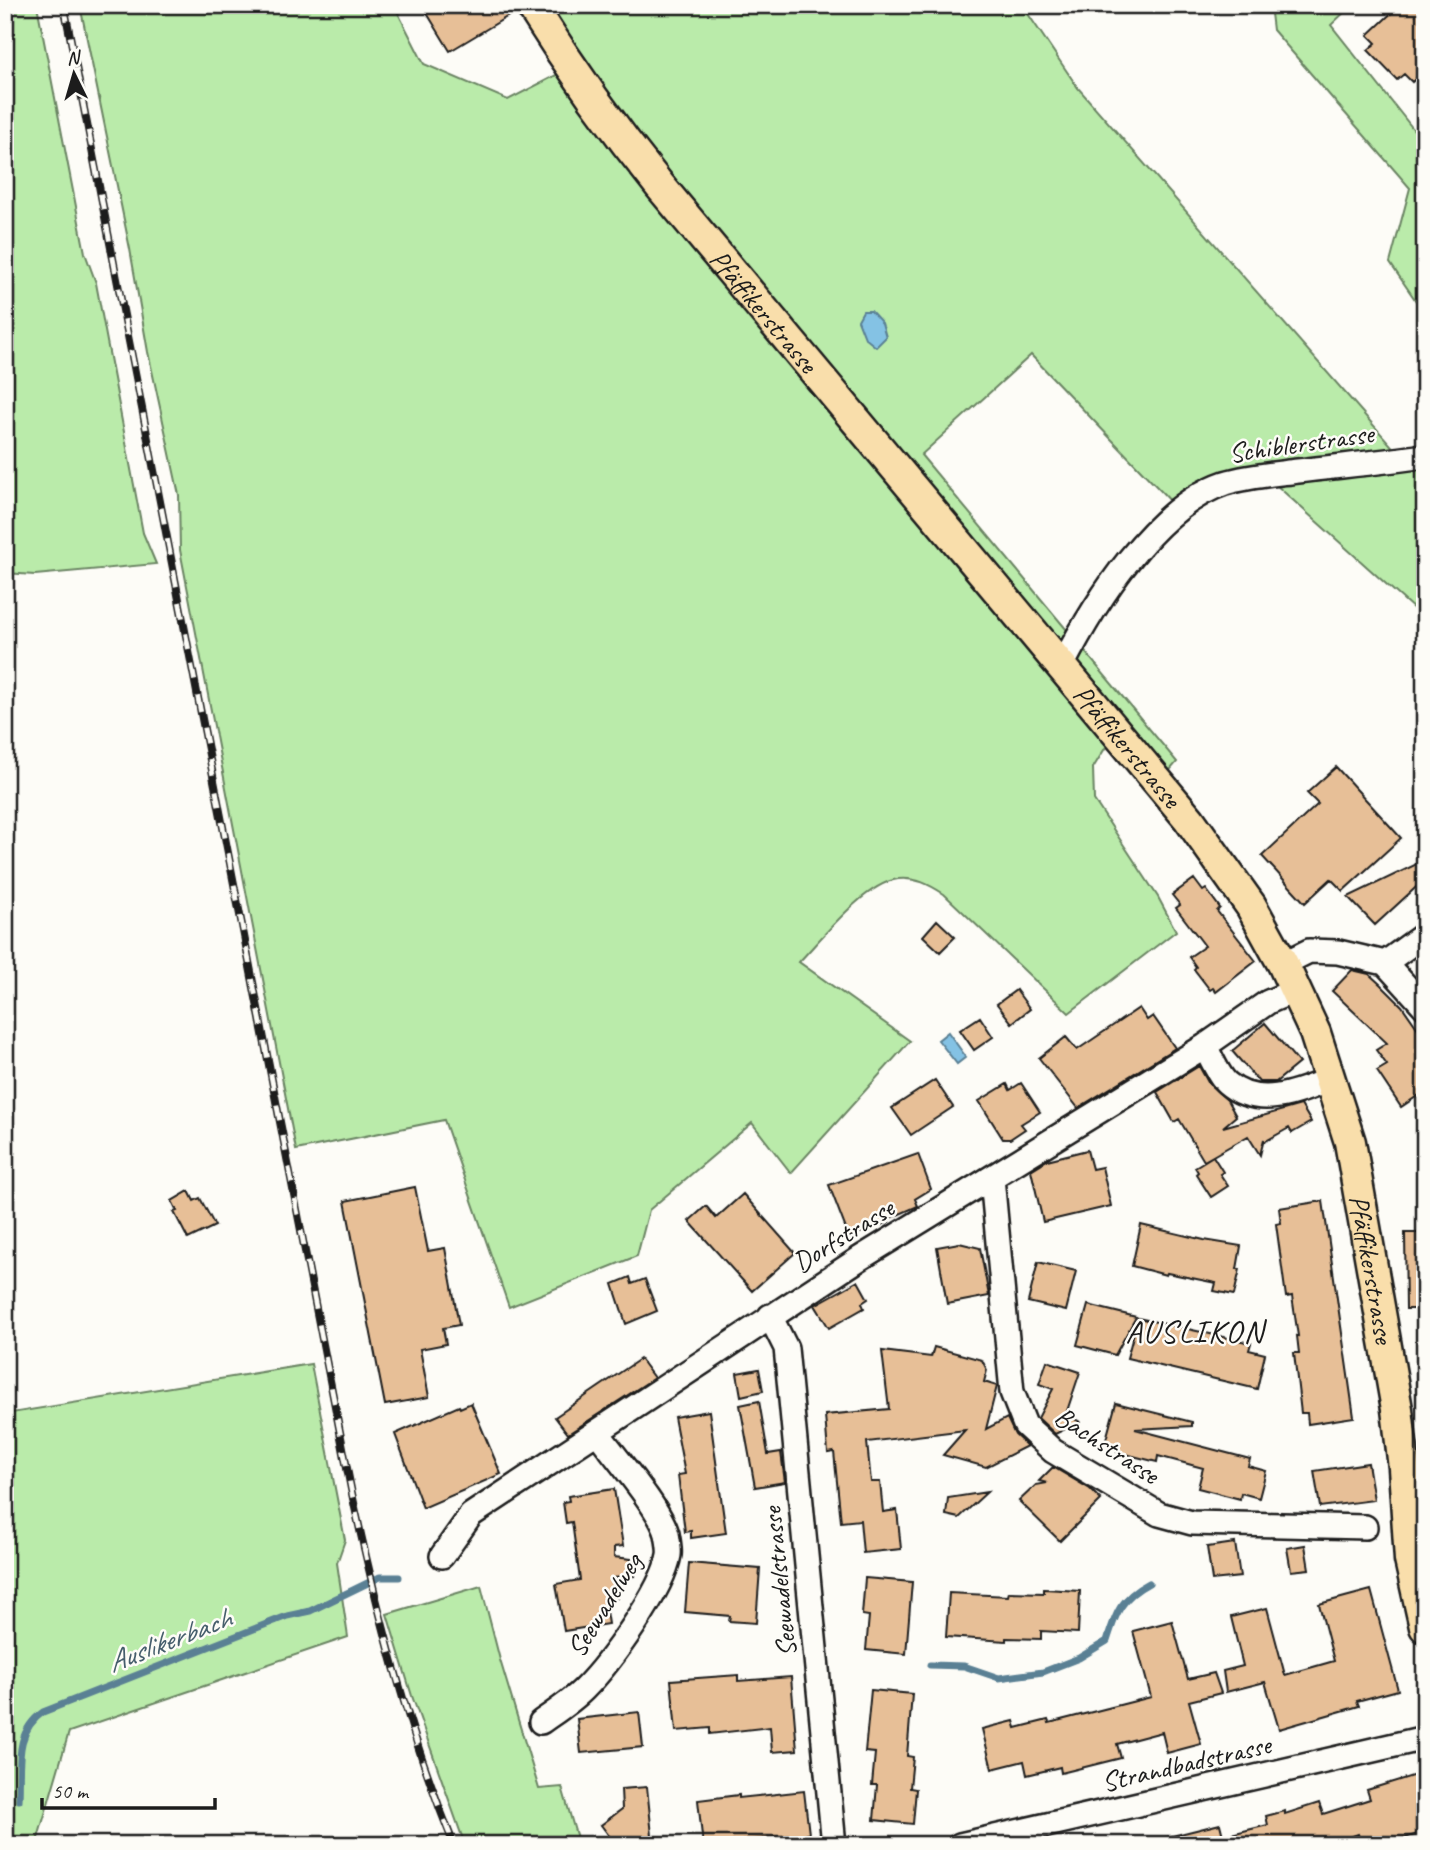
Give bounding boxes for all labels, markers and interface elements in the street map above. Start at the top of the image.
north arrow [38,38,108,108]
text: N [66,45,83,71]
street label: Pfäffikerstrasse [703,242,827,381]
street label: Schiblerstrasse [1226,415,1377,470]
street label: Pfäffikerstrasse [1066,677,1191,816]
street label: Dorfstrasse [786,1189,902,1280]
street label: Pfäffikerstrasse [1342,1192,1403,1348]
district label: AUSLIKON [1125,1311,1267,1352]
street label: Bachstrasse [1048,1398,1168,1493]
street label: Seewadelstrasse [754,1504,804,1659]
street label: Seewadelweg [559,1545,651,1663]
water label: Auslikerbach [102,1598,238,1681]
street label: Strandbadstrasse [1098,1726,1276,1799]
scale bar [42,1766,215,1810]
text: 50 m [52,1778,90,1804]

